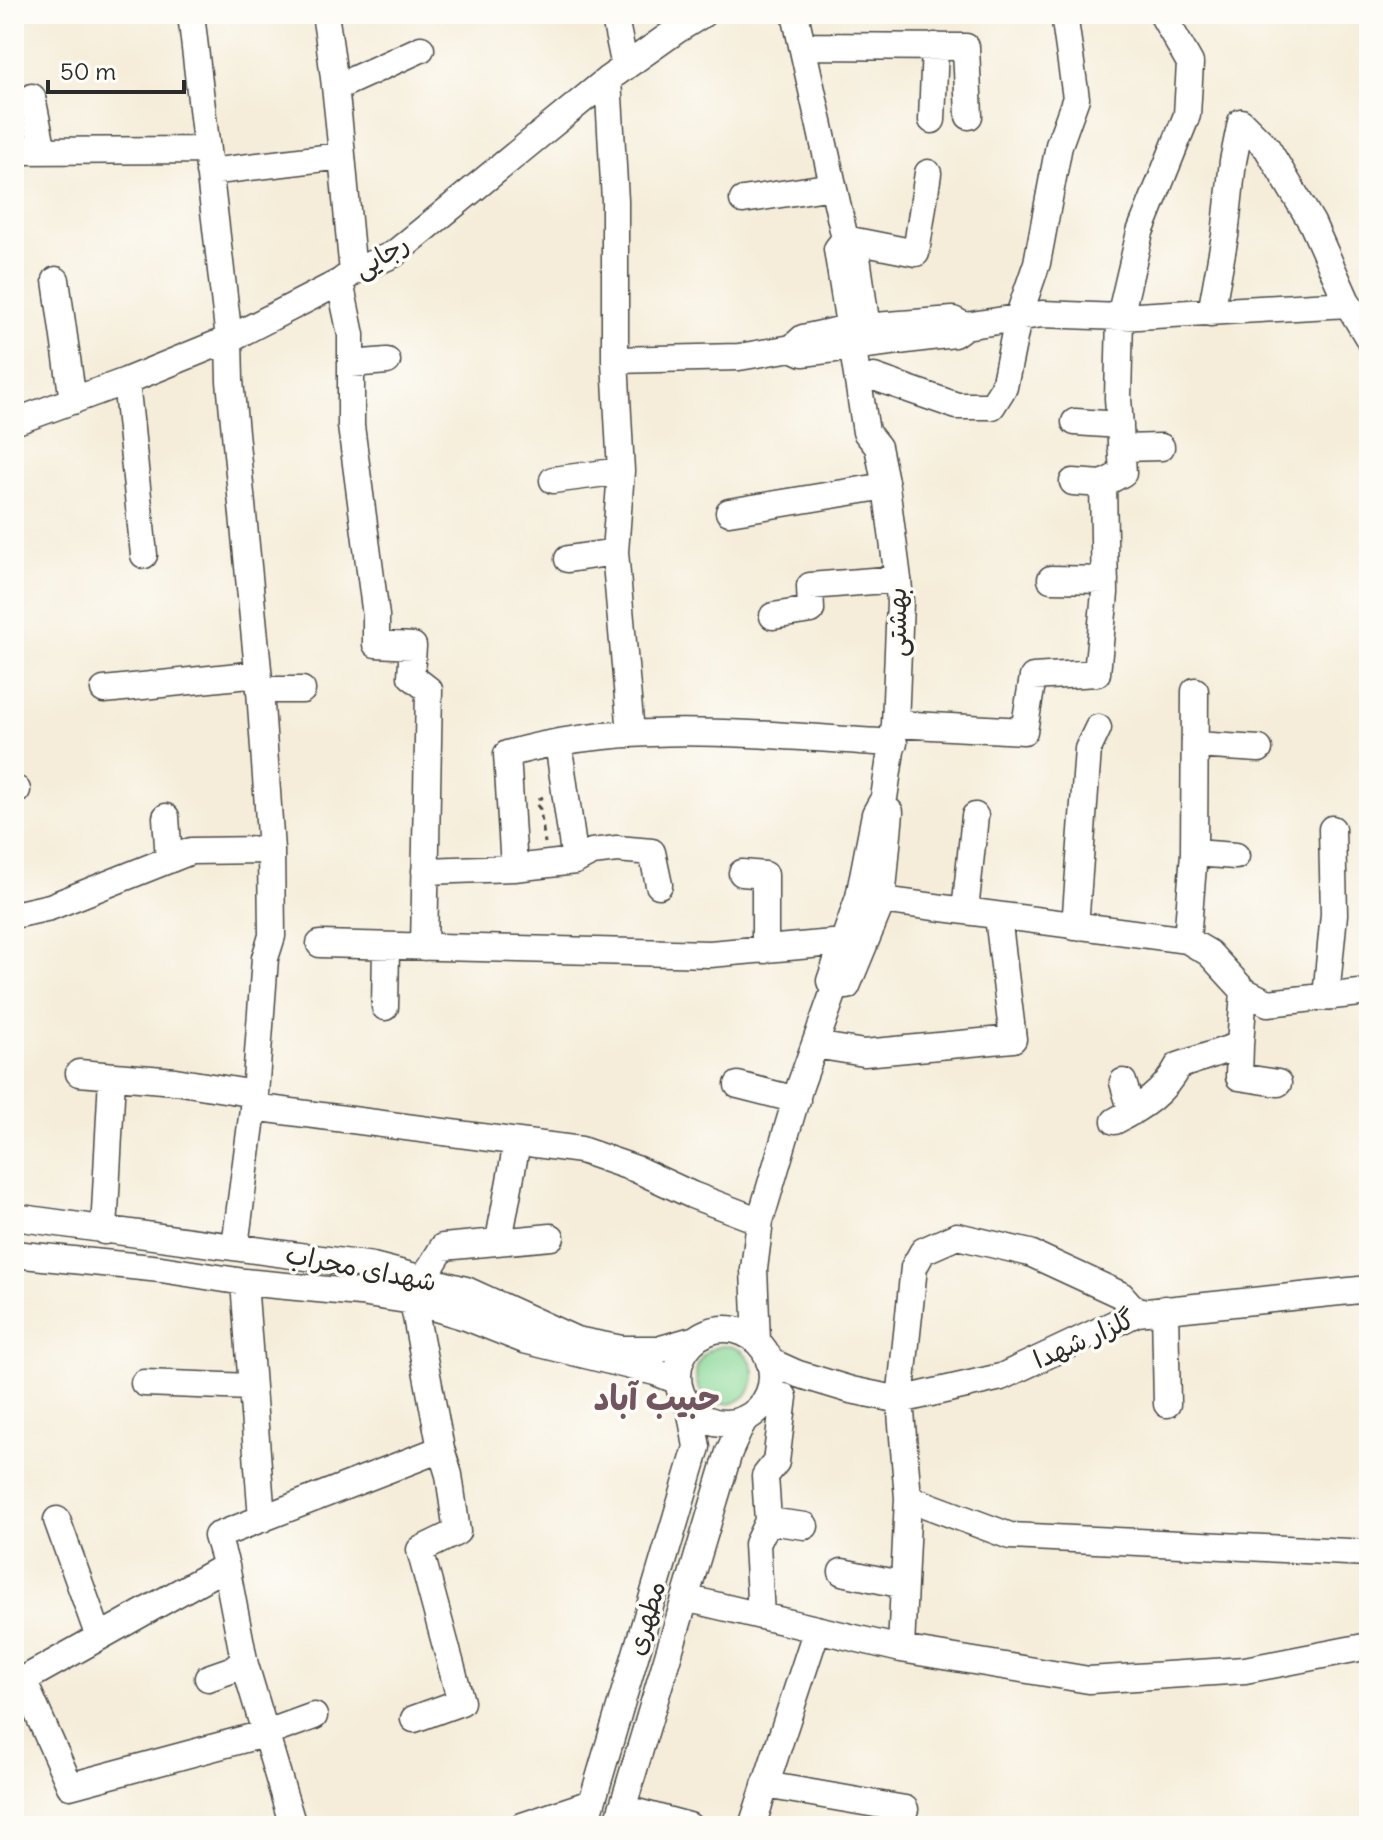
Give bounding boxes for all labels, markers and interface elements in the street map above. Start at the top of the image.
scale bar [48,44,184,94]
text: 50 m [60,56,116,86]
street label: رجایی [347,226,415,286]
street label: بهشتی [880,587,914,657]
street label: شهدای محراب [283,1237,439,1298]
street label: گلزار شهدا [1028,1302,1140,1375]
district label: حبیب آباد [594,1376,720,1419]
street label: مطهری [619,1577,672,1659]

